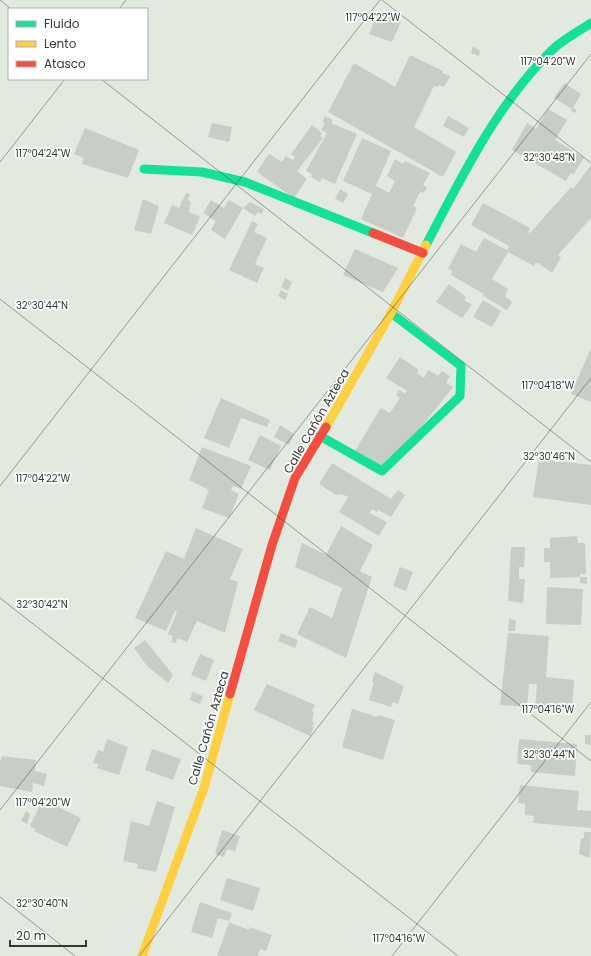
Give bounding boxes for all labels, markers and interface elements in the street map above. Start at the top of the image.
legend [8,8,148,80]
text: 117°04'22"W [346,10,400,25]
text: Fluido [44,15,80,32]
text: Lento [44,35,77,52]
text: 117°04'20"W [521,54,576,69]
text: Atasco [44,55,86,72]
text: 117°04'24"W [16,146,71,161]
text: 32°30'48"N [523,150,575,165]
text: 32°30'44"N [16,298,68,313]
street label: Calle Cañón Azteca [279,366,353,476]
text: 117°04'18"W [522,378,574,393]
text: 32°30'46"N [523,449,575,464]
text: 117°04'22"W [16,471,70,486]
text: 32°30'42"N [16,597,68,612]
street label: Calle Cañón Azteca [184,669,232,787]
text: 117°04'16"W [522,702,574,717]
text: 32°30'44"N [523,747,575,762]
text: 117°04'20"W [16,795,71,810]
text: 32°30'40"N [16,896,68,911]
scale bar [10,922,86,948]
text: 20 m [16,927,46,944]
text: 117°04'16"W [373,931,425,946]

